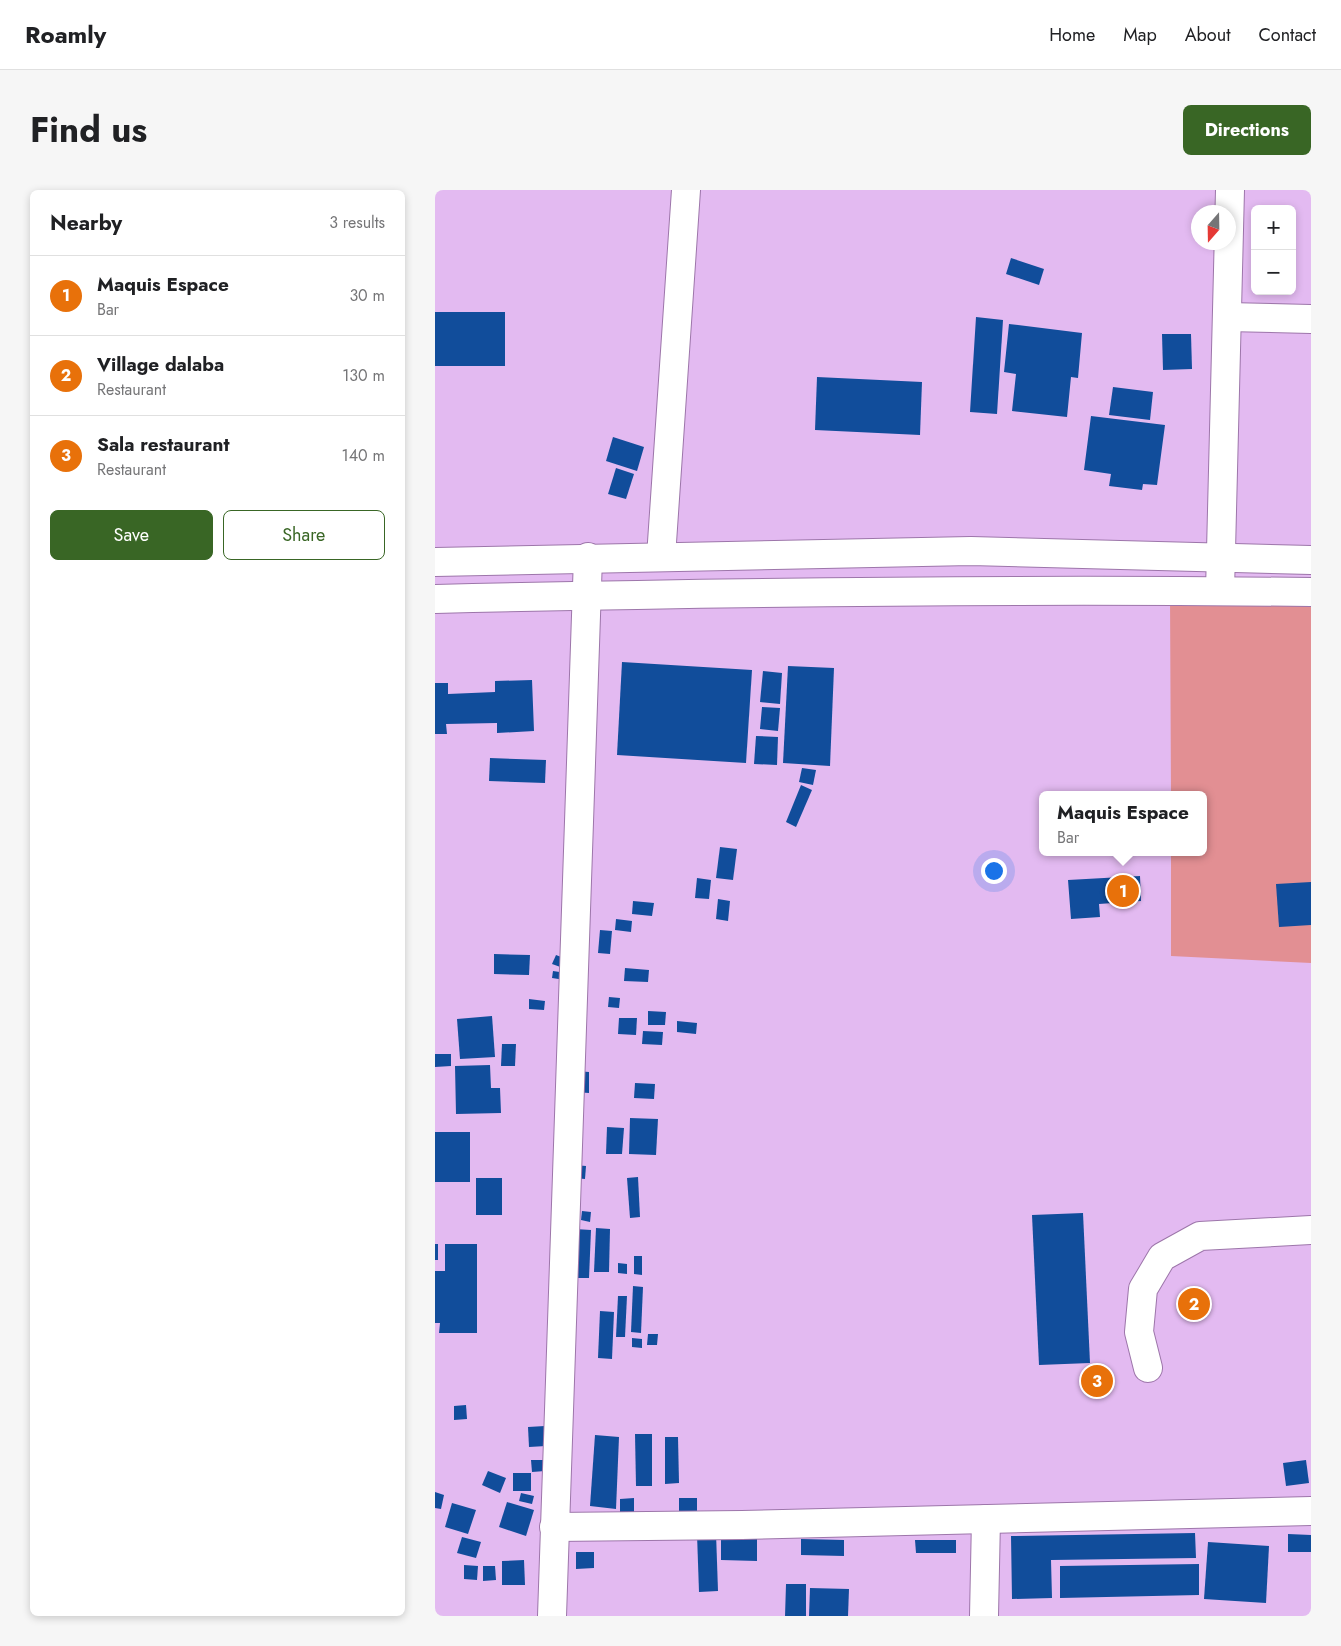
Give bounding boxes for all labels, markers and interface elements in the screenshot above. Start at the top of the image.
text: Roamly [25,17,106,52]
text: Home [1049,22,1095,48]
text: Map [1123,22,1157,48]
text: About [1185,22,1230,48]
text: Contact [1258,22,1316,48]
text: Find us [30,105,147,155]
button: Directions [1183,105,1311,155]
north arrow [1191,205,1236,250]
map controls [1251,205,1296,295]
button: + [1251,205,1296,250]
text: Nearby [50,208,122,238]
text: 3 results [329,211,385,234]
button: − [1251,250,1296,295]
text: Maquis Espace [97,271,229,298]
text: 1 [62,284,70,307]
text: 30 m [349,284,385,307]
text: Bar [97,298,119,321]
text: Village dalaba [97,351,224,378]
text: 2 [61,364,71,387]
text: 130 m [342,364,385,387]
text: Restaurant [97,378,166,401]
text: Sala restaurant [97,431,230,458]
text: 3 [61,444,71,467]
text: 140 m [342,444,385,467]
text: Restaurant [97,458,166,481]
button: Save [50,510,213,560]
button: Share [223,510,385,560]
popup [1039,791,1207,856]
text: Maquis Espace [1057,799,1189,826]
text: Bar [1057,826,1079,849]
your location [981,858,1007,884]
pin: 1 [1107,872,1139,910]
pin: 2 [1178,1285,1210,1323]
pin: 3 [1081,1362,1113,1400]

